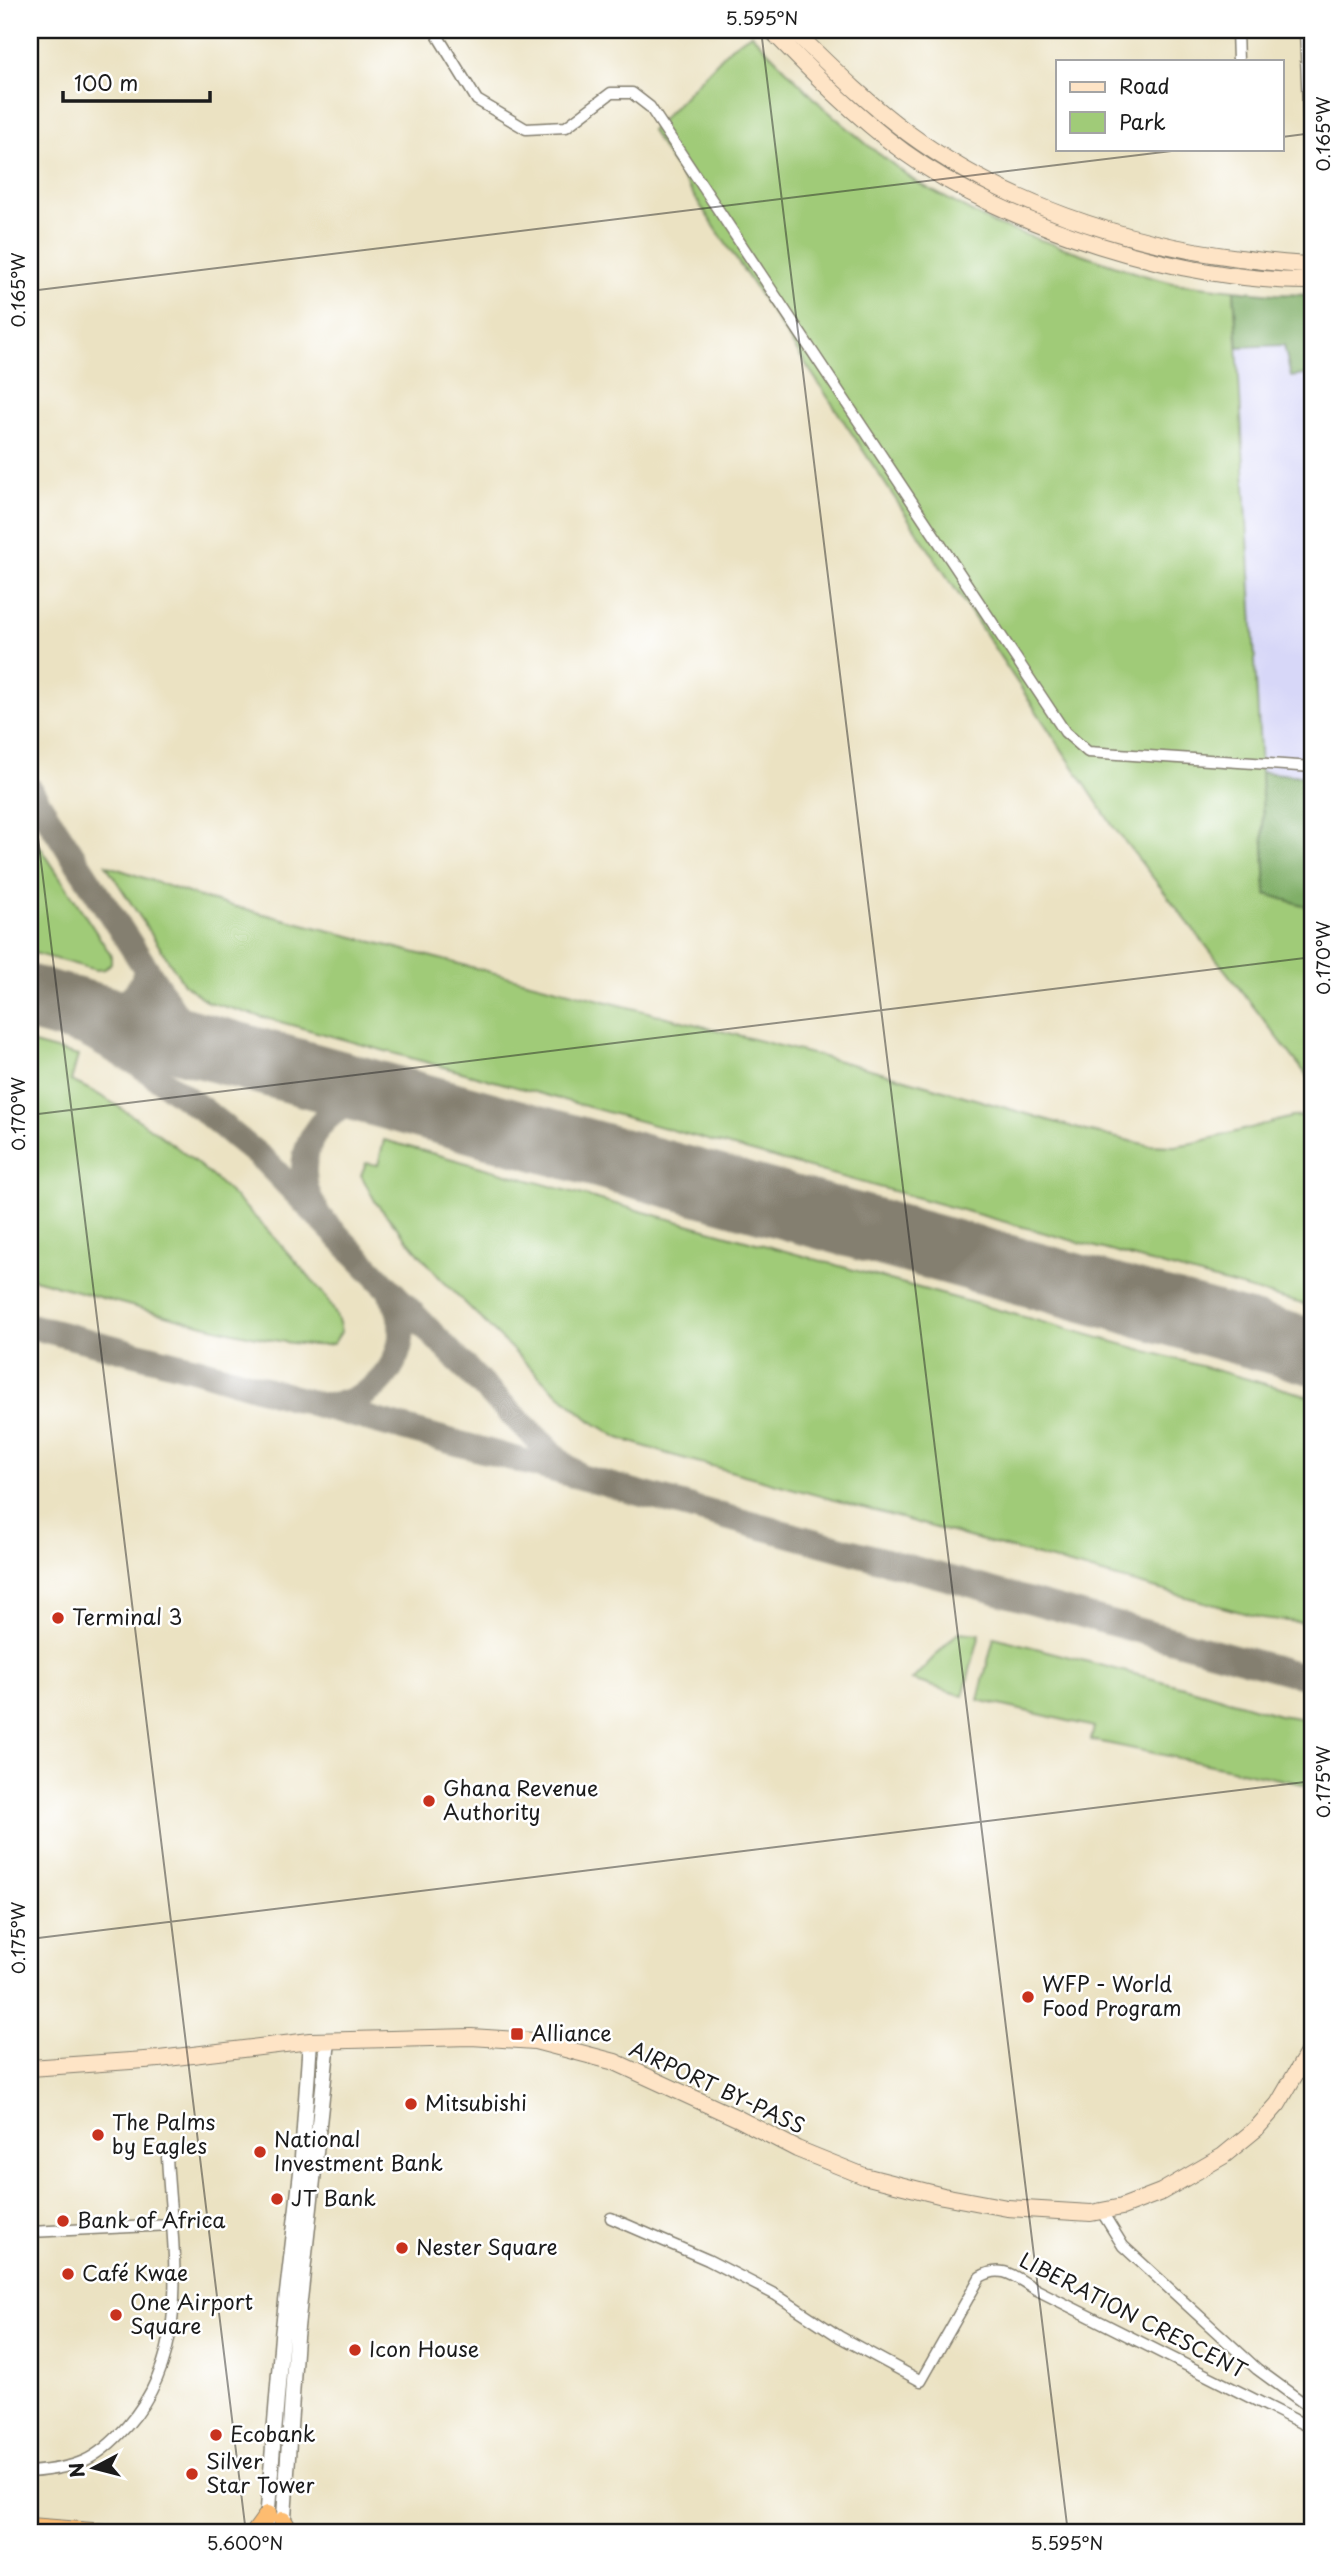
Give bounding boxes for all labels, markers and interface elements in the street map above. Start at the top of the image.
text: 5.595°N [726,4,798,31]
scale bar [63,60,210,104]
legend [1056,60,1284,150]
text: 100 m [74,66,138,98]
text: Road [1119,69,1170,101]
text: 0.165°W [1309,96,1336,171]
text: Park [1119,105,1166,137]
text: 0.165°W [4,252,31,327]
text: 0.170°W [1309,920,1336,995]
text: 0.170°W [4,1076,31,1151]
place label: Terminal 3 [72,1600,182,1632]
marker: Terminal 3 [50,1610,66,1626]
text: 0.175°W [1309,1745,1336,1818]
place label: Ghana Revenue Authority [443,1771,598,1827]
marker: Ghana Revenue Authority [421,1793,437,1809]
text: 0.175°W [4,1901,31,1974]
place label: WFP - World Food Program [1042,1967,1182,2023]
marker: WFP - World Food Program [1020,1989,1036,2005]
place label: Alliance [531,2016,612,2048]
marker: Alliance [509,2026,525,2042]
street label: AIRPORT BY-PASS [625,2031,811,2141]
place label: Mitsubishi [425,2086,527,2118]
marker: Mitsubishi [403,2096,419,2112]
place label: The Palms by Eagles [112,2105,216,2161]
place label: National Investment Bank [274,2122,443,2178]
marker: The Palms by Eagles [90,2127,106,2143]
marker: National Investment Bank [252,2144,268,2160]
place label: JT Bank [291,2181,376,2213]
marker: JT Bank [269,2191,285,2207]
place label: Bank of Africa [77,2203,226,2235]
marker: Bank of Africa [55,2213,71,2229]
place label: Nester Square [416,2230,558,2262]
marker: Nester Square [394,2240,410,2256]
street label: LIBERATION CRESCENT [1015,2243,1254,2386]
place label: Café Kwae [82,2256,188,2288]
marker: Café Kwae [60,2266,76,2282]
place label: One Airport Square [130,2285,253,2341]
marker: One Airport Square [108,2307,124,2323]
place label: Icon House [369,2332,479,2364]
marker: Icon House [347,2342,363,2358]
place label: Ecobank [230,2417,316,2449]
marker: Ecobank [208,2427,224,2443]
north arrow [60,2434,130,2504]
place label: Silver Star Tower [206,2444,314,2500]
text: N [61,2461,91,2479]
marker: Silver Star Tower [184,2466,200,2482]
text: 5.600°N [207,2529,283,2556]
text: 5.595°N [1031,2529,1103,2556]

